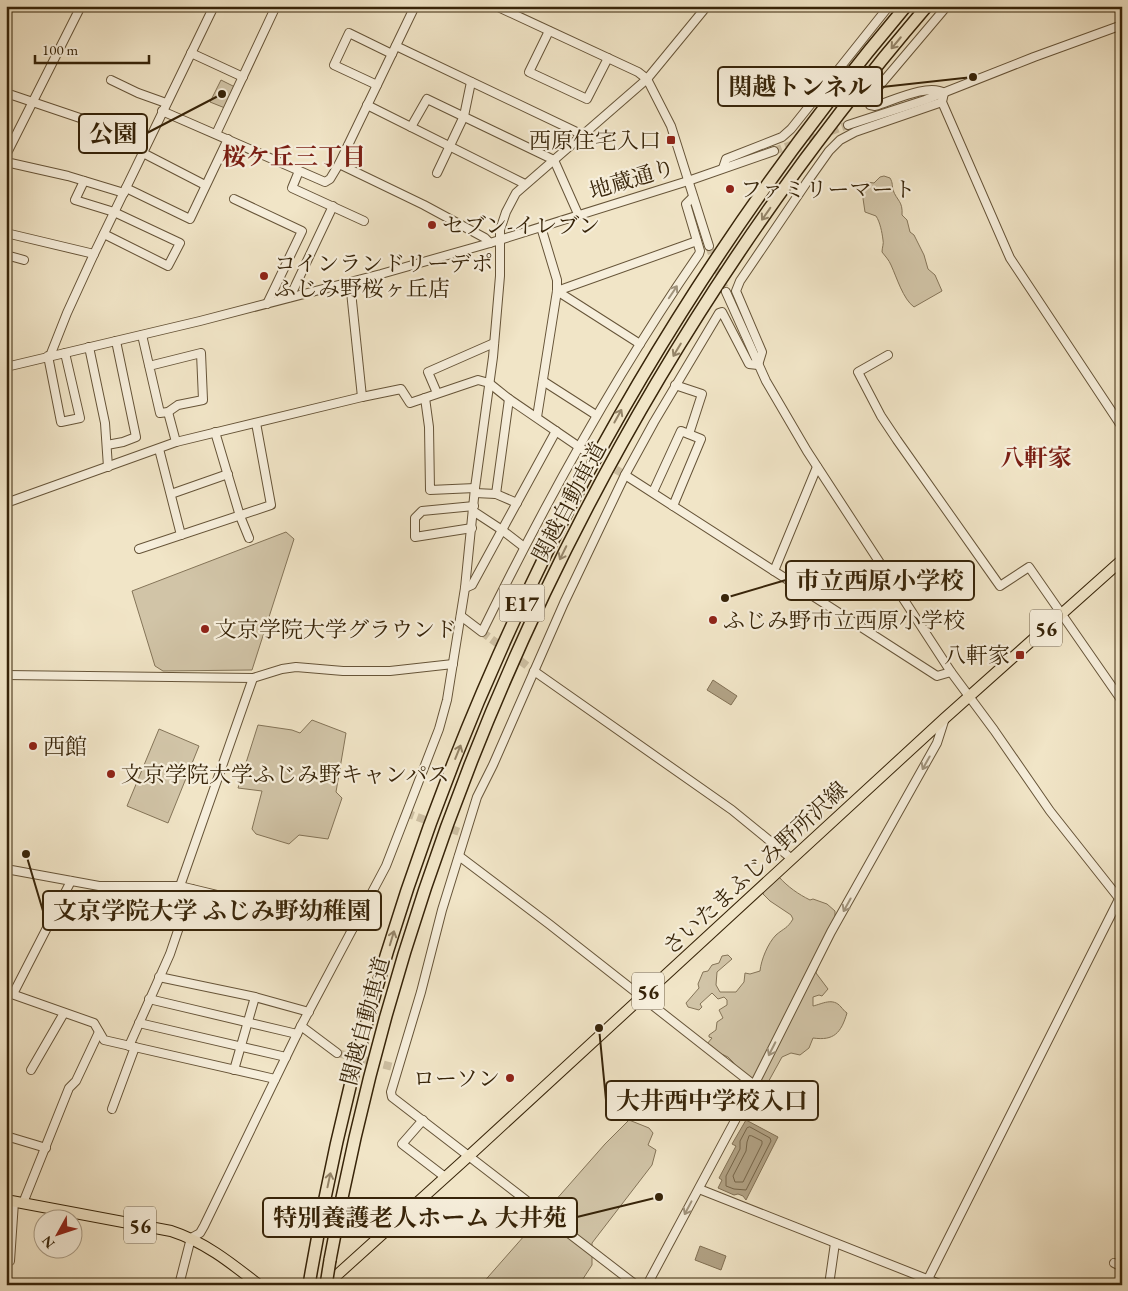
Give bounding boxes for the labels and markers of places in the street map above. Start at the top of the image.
callout: 関越トンネル [718,67,882,106]
callout: 公園 [79,114,147,153]
place label: 西原住宅入口 [529,126,661,155]
marker: 西原住宅入口 [665,134,677,146]
place label: ファミリーマート [740,175,916,204]
marker: ファミリーマート [724,183,736,195]
place label: セブン-イレブン [442,211,600,240]
marker: セブン-イレブン [426,219,438,231]
place label: コインランドリーデポ ふじみ野桜ヶ丘店 [274,249,493,303]
marker: コインランドリーデポ ふじみ野桜ヶ丘店 [258,270,270,282]
callout: 市立西原小学校 [786,561,974,600]
place label: ふじみ野市立西原小学校 [723,606,965,635]
marker: ふじみ野市立西原小学校 [707,614,719,626]
place label: 文京学院大学グラウンド [215,615,457,644]
marker: 文京学院大学グラウンド [199,623,211,635]
place label: 八軒家 [944,641,1010,670]
marker: 八軒家 [1014,649,1026,661]
place label: 西館 [43,732,87,761]
marker: 西館 [27,740,39,752]
place label: 文京学院大学ふじみ野キャンパス [121,760,449,789]
marker: 文京学院大学ふじみ野キャンパス [105,768,117,780]
callout: 文京学院大学 ふじみ野幼稚園 [43,891,381,930]
place label: ローソン [413,1064,500,1093]
marker: ローソン [504,1072,516,1084]
callout: 大井西中学校入口 [606,1081,818,1120]
callout: 特別養護老人ホーム 大井苑 [263,1198,577,1237]

